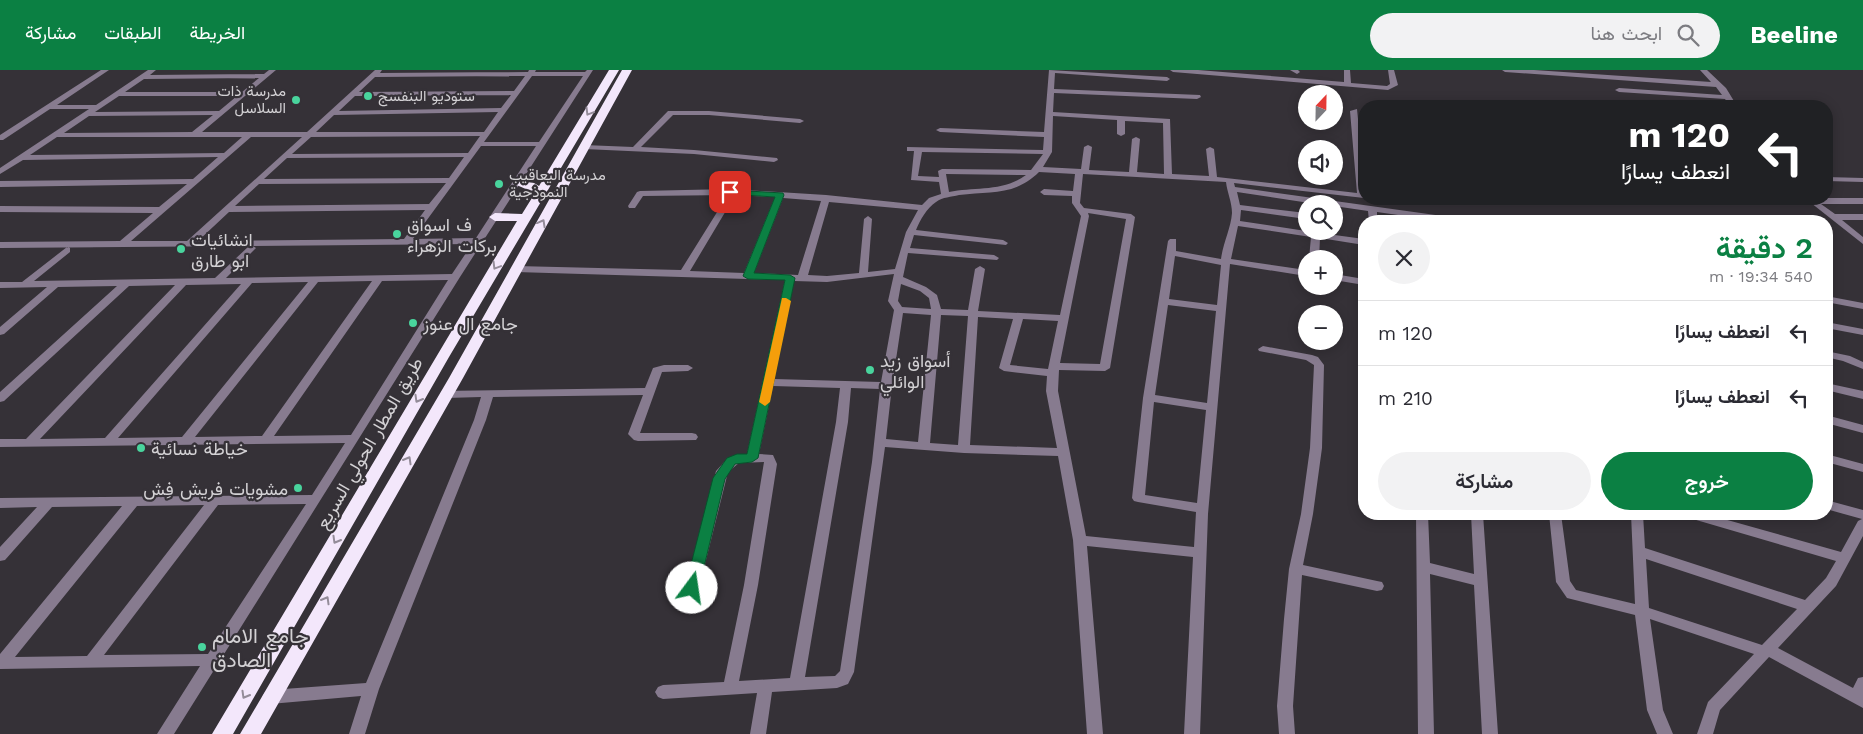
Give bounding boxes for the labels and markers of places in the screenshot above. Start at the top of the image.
place label: مدرسة ذات السلاسل [218,82,286,117]
place label: ستوديو البنفسج [378,87,475,107]
marker: ستوديو البنفسج [362,90,374,102]
marker: مدرسة ذات السلاسل [290,94,302,106]
place label: مدرسة اليعاقيب النموذجية [509,166,606,201]
pin [709,171,751,213]
marker: مدرسة اليعاقيب النموذجية [493,178,505,190]
place label: ف اسواق بركات الزهراء [407,214,497,257]
marker: ف اسواق بركات الزهراء [391,228,403,240]
place label: انشائيات ابو طارق [191,229,253,272]
marker: انشائيات ابو طارق [175,243,187,255]
place label: جامع ال عنوز [422,313,518,336]
marker: جامع ال عنوز [407,317,419,329]
place label: أسواق زيد الوائلي [880,350,951,397]
marker: أسواق زيد الوائلي [864,364,876,376]
place label: خياطة نسائية [151,438,248,459]
marker: خياطة نسائية [135,442,147,454]
place label: مشويات فريش فِش [143,478,288,500]
marker: مشويات فريش فِش [292,482,304,494]
place label: جامع الامام الصادق [212,623,309,672]
marker: جامع الامام الصادق [196,641,208,653]

